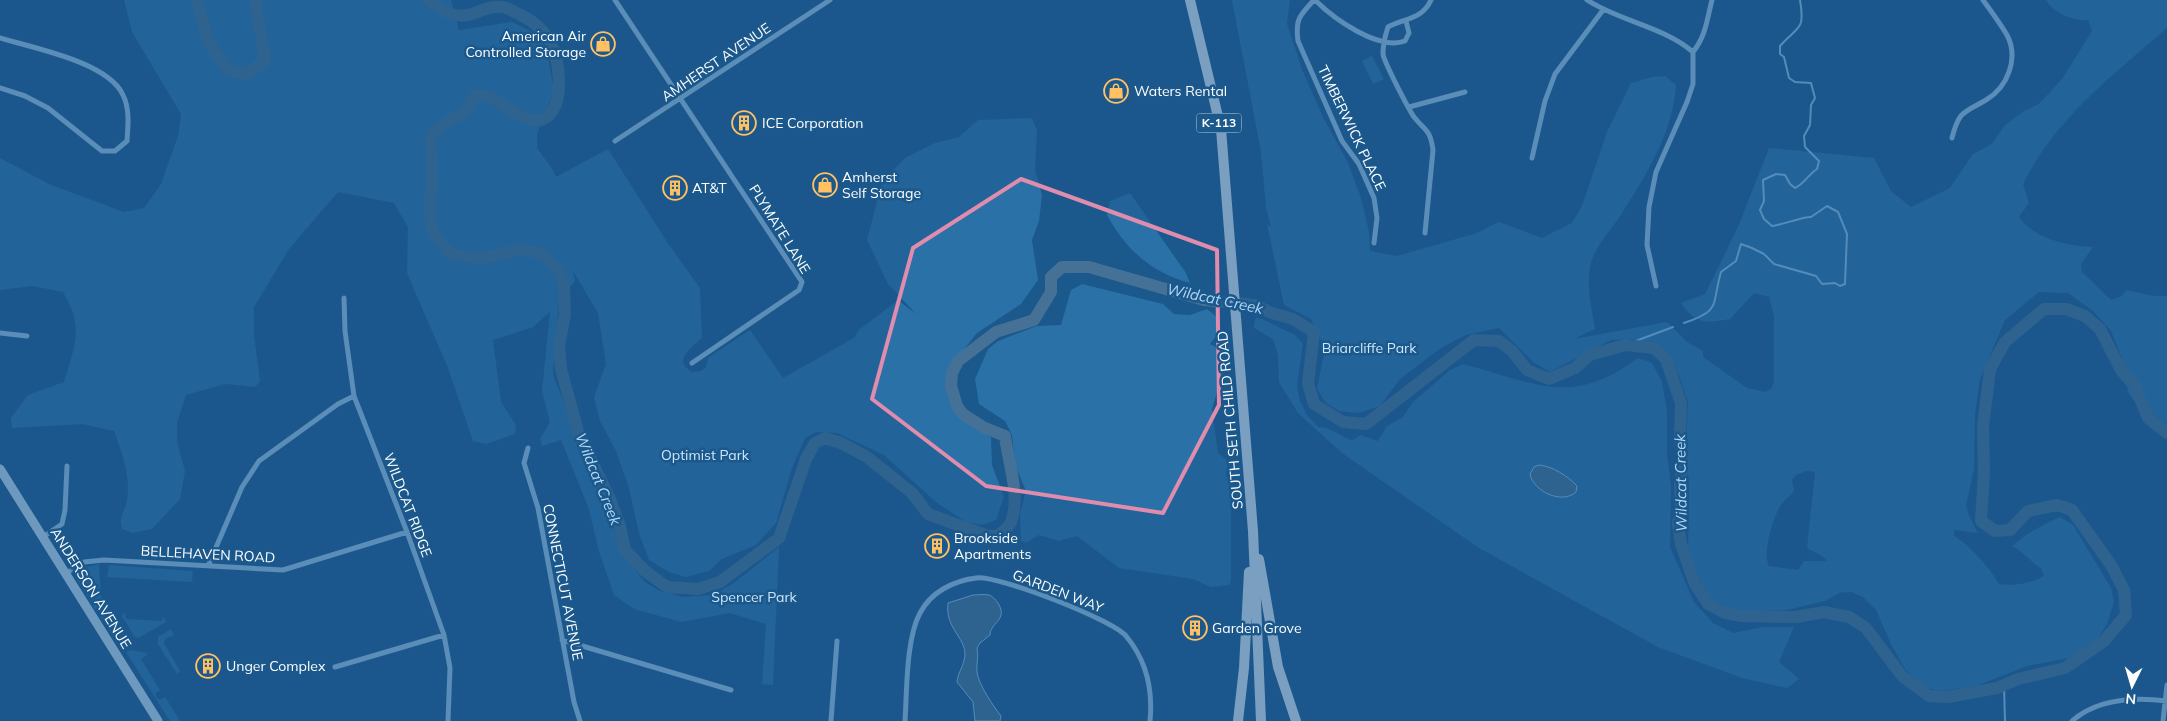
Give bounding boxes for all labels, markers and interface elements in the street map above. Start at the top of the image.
street label: AMHERST AVENUE [658,19,774,105]
place label: American Air Controlled Storage [466,27,587,61]
shop icon: American Air Controlled Storage [590,31,616,57]
street label: TIMBERWICK PLACE [1314,62,1390,194]
shop icon: Waters Rental [1103,78,1129,104]
place label: Waters Rental [1134,82,1227,100]
building icon: ICE Corporation [731,110,757,136]
place label: ICE Corporation [762,114,864,132]
road number: K-113 [1196,114,1242,132]
place label: Amherst Self Storage [842,168,921,202]
shop icon: Amherst Self Storage [812,172,838,198]
building icon: AT&T [662,175,688,201]
place label: AT&T [692,179,727,197]
street label: PLYMATE LANE [745,181,815,277]
water label: Wildcat Creek [1165,279,1266,318]
street label: SOUTH SETH CHILD ROAD [1213,330,1247,510]
park label: Briarcliffe Park [1322,339,1417,357]
water label: Wildcat Creek [571,430,626,529]
water label: Wildcat Creek [1670,433,1691,532]
park label: Optimist Park [661,446,750,464]
street label: WILDCAT RIDGE [380,450,436,560]
street label: CONNECTICUT AVENUE [539,502,587,662]
street label: ANDERSON AVENUE [46,524,136,652]
place label: Brookside Apartments [954,529,1031,563]
building icon: Brookside Apartments [924,533,950,559]
street label: BELLEHAVEN ROAD [140,541,276,567]
street label: GARDEN WAY [1010,565,1106,617]
park label: Spencer Park [711,588,798,606]
building icon: Garden Grove [1182,615,1208,641]
place label: Garden Grove [1212,619,1302,637]
building icon: Unger Complex [195,653,221,679]
place label: Unger Complex [226,657,326,675]
north arrow [2107,661,2157,711]
text: N [2125,690,2137,708]

